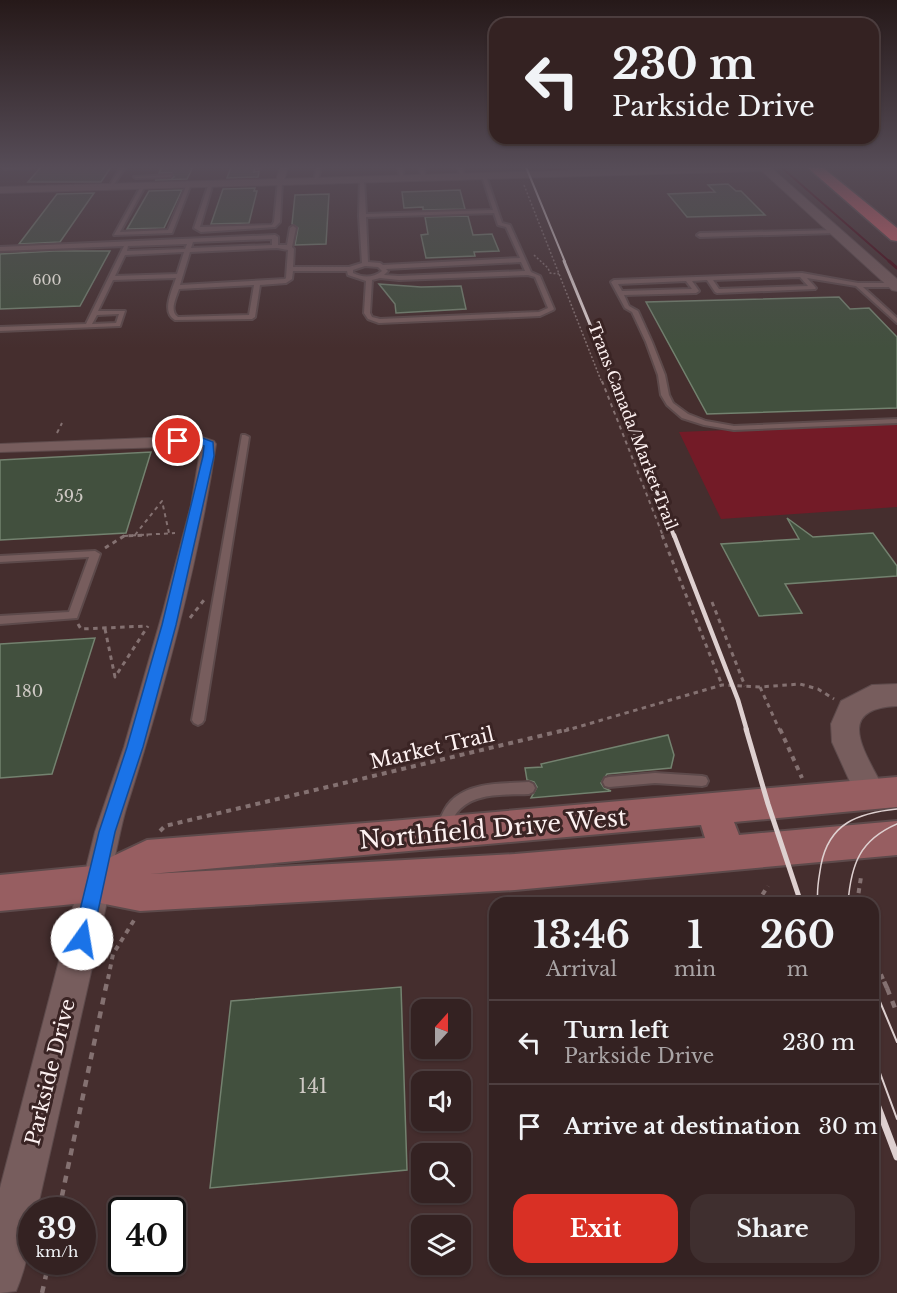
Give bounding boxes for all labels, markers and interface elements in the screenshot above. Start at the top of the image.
text: 230 m [612,38,755,90]
icon: left [513,42,591,120]
text: Parkside Drive [612,90,815,123]
house number: 600 [33,271,62,289]
street label: Trans Canada/Market Trail [584,319,682,533]
pin [152,415,203,466]
icon: arrive [161,424,194,457]
house number: 595 [55,486,83,506]
house number: 180 [15,681,43,701]
street label: Market Trail [368,722,496,774]
street label: Northfield Drive West [358,802,628,855]
position arrow [50,907,114,971]
text: 13:46 [533,913,630,958]
text: 1 [687,913,703,958]
text: 260 [760,913,835,958]
text: Arrival [546,957,617,981]
text: min [674,957,716,981]
text: m [787,957,808,981]
street label: Parkside Drive [20,996,80,1148]
north arrow [411,999,471,1059]
map controls [411,999,471,1275]
text: Turn left [564,1017,669,1044]
icon: left [513,1026,546,1059]
text: 230 m [782,1029,855,1056]
text: Parkside Drive [564,1044,714,1068]
button: sound [411,1071,471,1131]
house number: 141 [298,1074,328,1098]
icon: arrive [513,1110,546,1143]
text: Arrive at destination [564,1113,801,1140]
text: 30 m [819,1113,878,1140]
button: search [411,1143,471,1203]
button: Exit [513,1194,678,1263]
button: Share [690,1194,855,1263]
speed limit sign: 40 [108,1197,186,1275]
text: 39 [37,1210,77,1247]
button: layers [411,1215,471,1275]
text: km/h [36,1242,78,1261]

